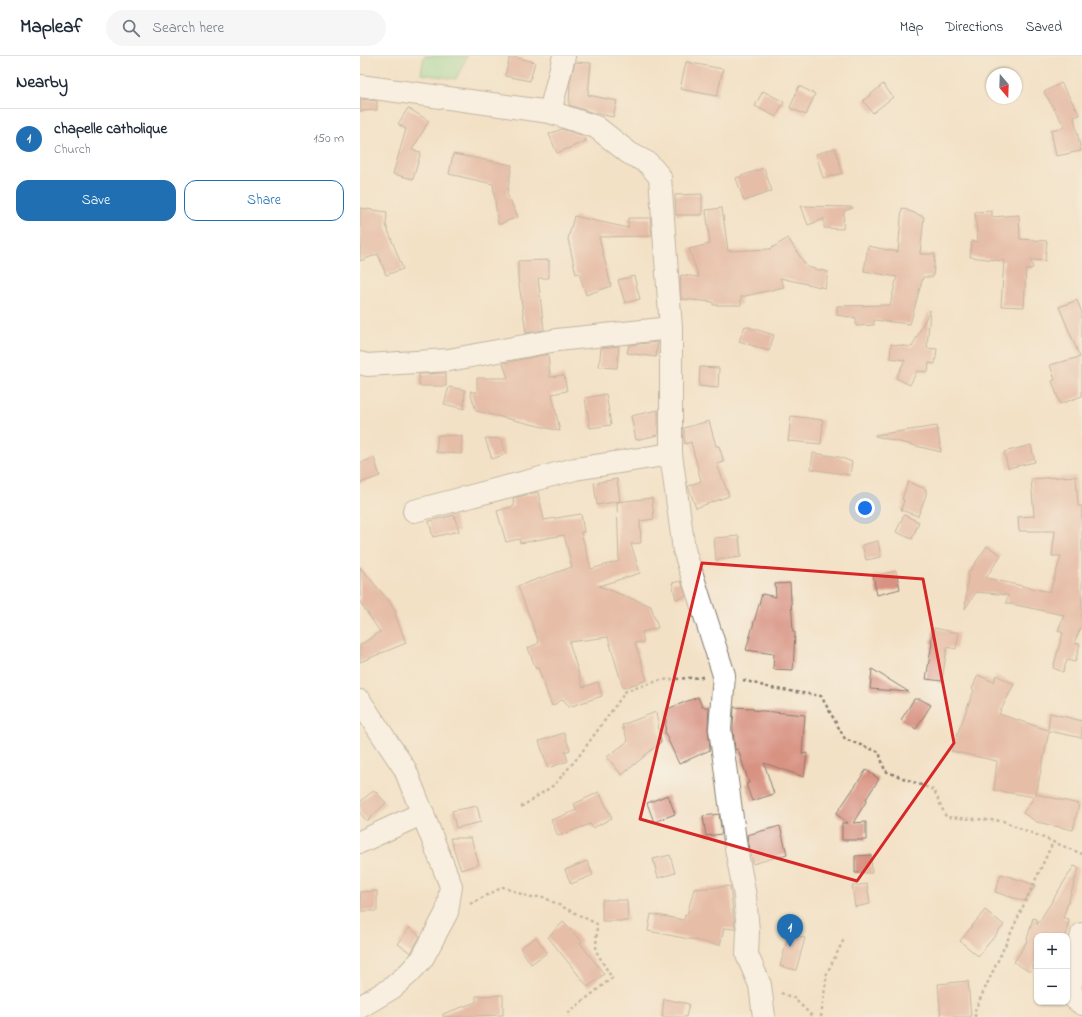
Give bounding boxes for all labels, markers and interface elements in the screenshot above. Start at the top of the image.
search box [106,10,386,46]
text: Mapleaf [20,14,82,41]
icon: search [120,17,142,39]
text: Search here [152,17,224,39]
text: Map [900,17,923,38]
text: Directions [945,17,1003,38]
text: Saved [1025,17,1062,38]
north arrow [986,68,1022,104]
text: Nearby [16,70,68,95]
text: chapelle catholique [54,118,167,140]
text: 1 [27,129,31,148]
text: 150 m [313,129,344,148]
text: Church [54,140,91,159]
button: Save [16,180,176,221]
button: Share [184,180,344,221]
your location [855,498,875,518]
pin: 1 [777,914,803,947]
map controls [1034,933,1070,1005]
button: + [1034,933,1070,969]
button: − [1034,969,1070,1005]

